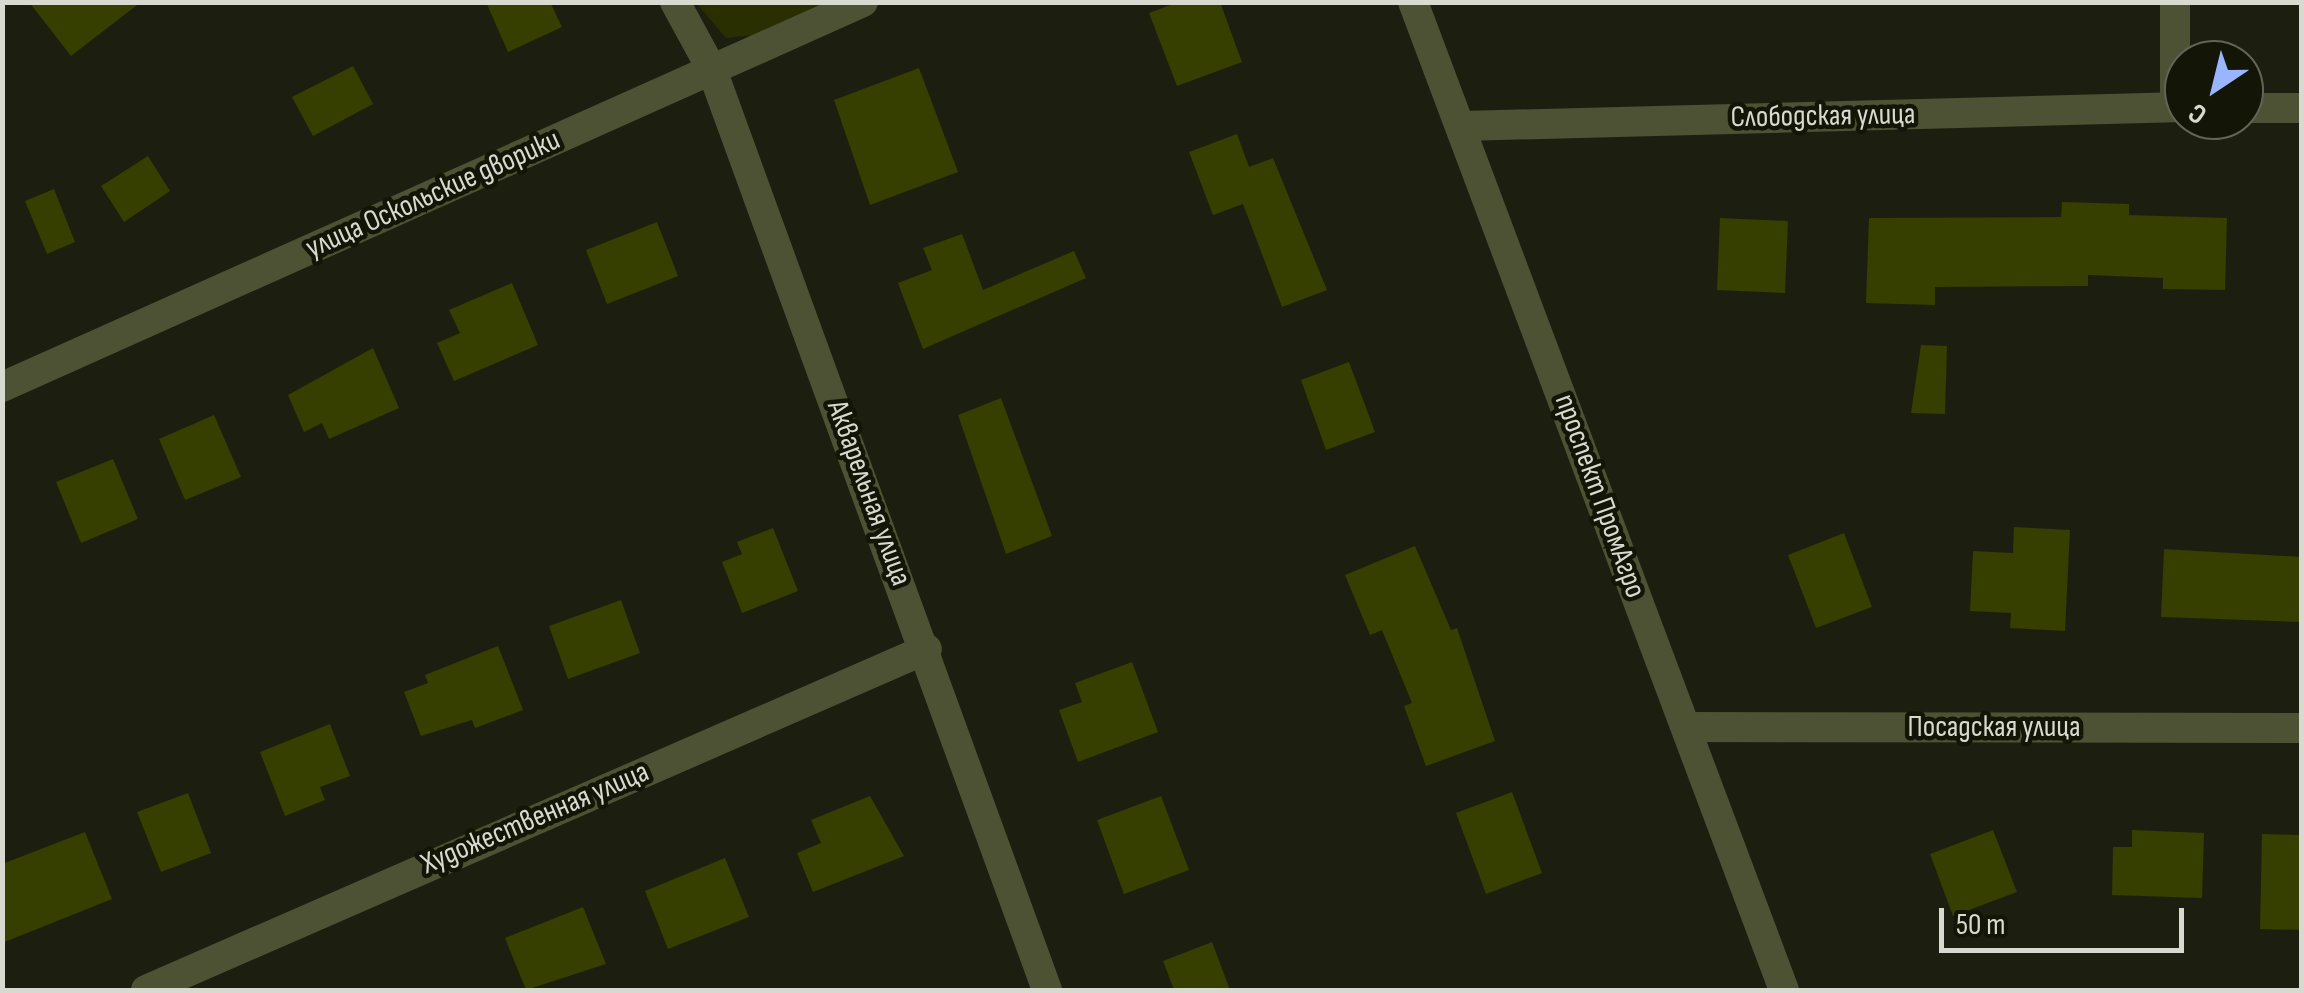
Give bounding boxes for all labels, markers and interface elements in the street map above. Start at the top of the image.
north arrow [2164,40,2264,140]
street label: Слободская улица [1730,96,1916,136]
text: С [2182,96,2213,131]
street label: улица Оскольские дворики [300,122,566,266]
street label: проспект ПромАгро [1547,389,1653,603]
street label: Акварельная улица [819,396,919,590]
street label: Посадская улица [1907,709,2081,745]
street label: Художественная улица [416,754,654,882]
scale bar [1944,888,2189,950]
text: 50 m [1956,907,2005,943]

